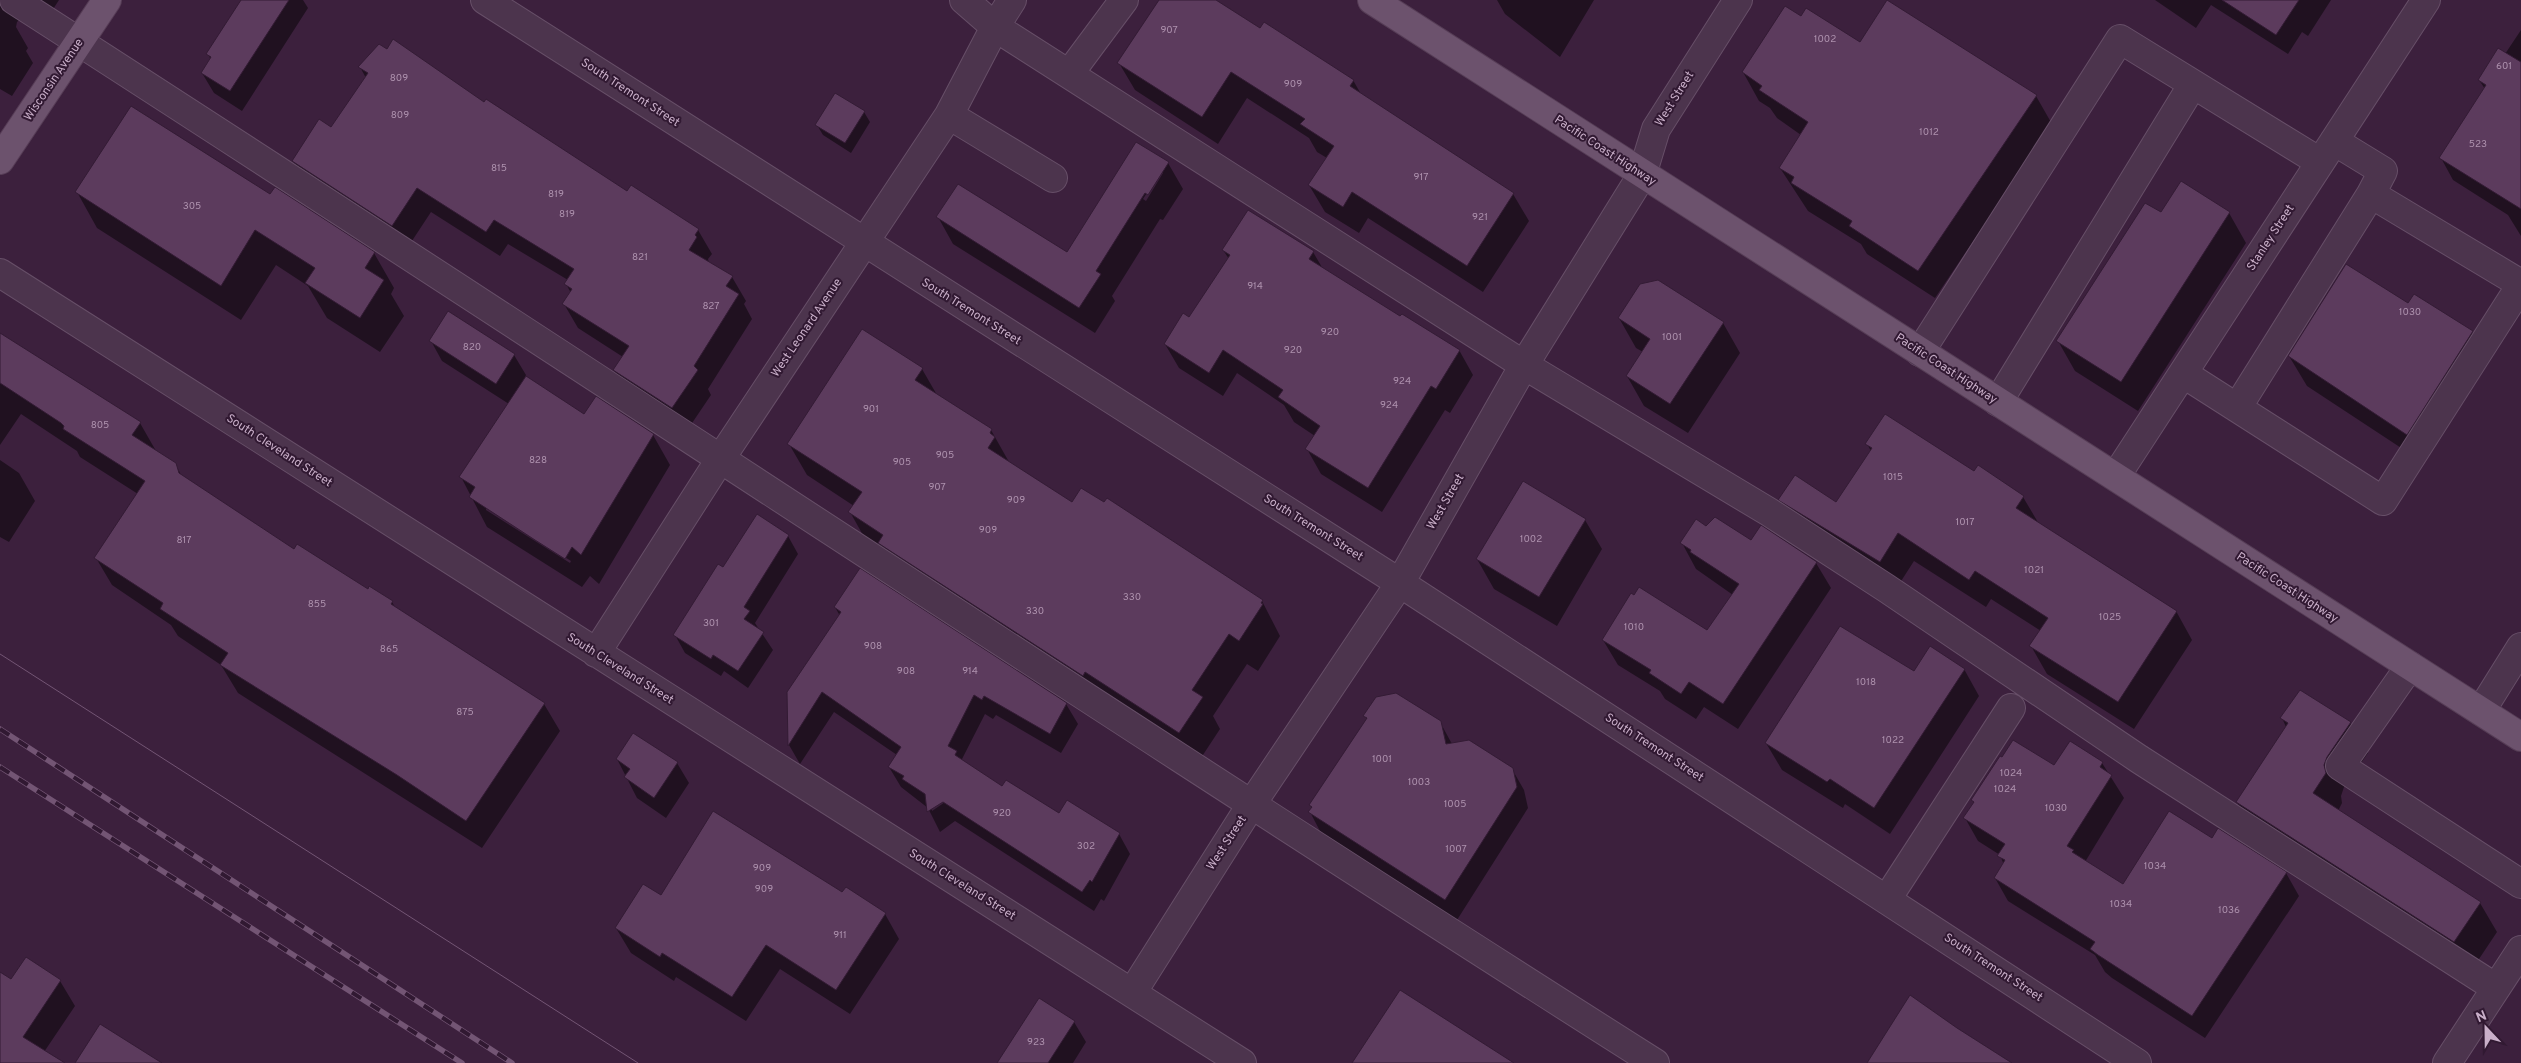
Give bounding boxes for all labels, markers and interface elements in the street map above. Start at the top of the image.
house number: 907 [1160,24,1178,37]
house number: 1002 [1814,33,1836,46]
street label: Wisconsin Avenue [21,36,87,124]
street label: South Tremont Street [578,55,682,131]
house number: 601 [2496,60,2512,73]
street label: West Street [1652,68,1698,130]
house number: 809 [390,72,408,85]
house number: 909 [1284,78,1302,91]
house number: 809 [391,109,409,122]
street label: Pacific Coast Highway [1551,112,1659,190]
house number: 1012 [1919,126,1939,139]
house number: 523 [2469,138,2487,151]
house number: 815 [491,162,507,175]
house number: 917 [1414,171,1428,184]
house number: 819 [548,188,564,201]
house number: 305 [183,200,201,213]
street label: Stanley Street [2244,202,2298,274]
house number: 819 [559,208,575,221]
house number: 921 [1472,211,1488,224]
house number: 821 [632,251,648,264]
street label: West Leonard Avenue [768,275,846,381]
street label: South Tremont Street [918,275,1024,349]
house number: 914 [1247,280,1263,293]
house number: 827 [702,300,720,313]
house number: 1030 [2399,306,2421,319]
house number: 920 [1321,326,1339,339]
street label: Pacific Coast Highway [1892,330,2000,408]
house number: 1001 [1662,331,1682,344]
house number: 820 [463,341,481,354]
house number: 920 [1284,344,1302,357]
house number: 924 [1393,375,1411,388]
house number: 924 [1380,399,1398,412]
house number: 901 [863,403,879,416]
street label: South Cleveland Street [223,411,335,491]
house number: 805 [91,419,109,432]
house number: 905 [936,449,954,462]
house number: 828 [529,454,547,467]
house number: 905 [893,456,911,469]
street label: West Street [1424,471,1468,533]
house number: 1015 [1883,471,1903,484]
house number: 907 [928,481,946,494]
street label: South Tremont Street [1260,491,1366,565]
house number: 909 [1007,494,1025,507]
house number: 1017 [1955,516,1975,529]
house number: 909 [979,524,997,537]
house number: 1002 [1520,533,1542,546]
house number: 817 [176,534,192,547]
street label: Pacific Coast Highway [2233,549,2341,627]
house number: 1021 [2024,564,2044,577]
house number: 330 [1123,591,1141,604]
house number: 855 [308,598,326,611]
house number: 330 [1026,605,1044,618]
house number: 1025 [2099,611,2121,624]
house number: 301 [703,617,719,630]
house number: 1010 [1624,621,1644,634]
street label: South Cleveland Street [564,630,676,708]
house number: 908 [864,640,882,653]
house number: 865 [380,643,398,656]
house number: 908 [897,665,915,678]
house number: 914 [962,665,978,678]
house number: 1018 [1856,676,1876,689]
house number: 875 [456,706,474,719]
street label: South Tremont Street [1602,710,1706,786]
house number: 1022 [1882,734,1904,747]
house number: 1001 [1372,753,1392,766]
house number: 1024 [2000,767,2022,780]
house number: 1003 [1408,776,1430,789]
house number: 1024 [1994,783,2016,796]
house number: 1005 [1444,798,1466,811]
house number: 1030 [2045,802,2067,815]
house number: 920 [993,807,1011,820]
street label: West Street [1203,813,1251,873]
house number: 302 [1077,840,1095,853]
house number: 1007 [1445,843,1467,856]
street label: South Cleveland Street [906,846,1018,924]
house number: 1034 [2144,860,2166,873]
house number: 909 [753,862,771,875]
house number: 909 [755,883,773,896]
house number: 1034 [2110,898,2132,911]
house number: 1036 [2218,904,2240,917]
house number: 911 [833,929,847,942]
street label: South Tremont Street [1941,930,2045,1006]
north arrow [2461,1003,2511,1053]
text: N [2474,1008,2490,1027]
house number: 923 [1027,1036,1045,1049]

